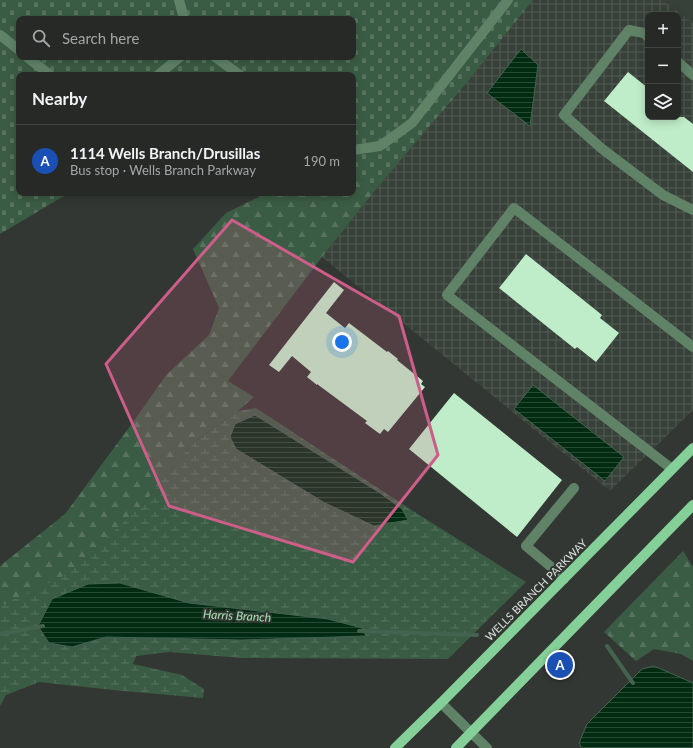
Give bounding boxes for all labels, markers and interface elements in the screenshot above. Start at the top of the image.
map controls [645,12,681,120]
button: + [645,12,681,48]
search box [16,16,356,60]
icon: search [30,27,52,49]
text: Search here [62,29,139,47]
button: − [645,48,681,84]
button: layers [645,84,681,120]
text: Nearby [32,88,87,109]
text: 1114 Wells Branch/Drusillas [70,144,260,162]
text: A [40,153,50,169]
text: 190 m [303,153,340,169]
text: Bus stop · Wells Branch Parkway [70,162,256,178]
your location [332,332,352,352]
street label: WELLS BRANCH PARKWAY [482,536,589,643]
water label: Harris Branch [203,606,271,625]
pin: A [547,650,573,680]

